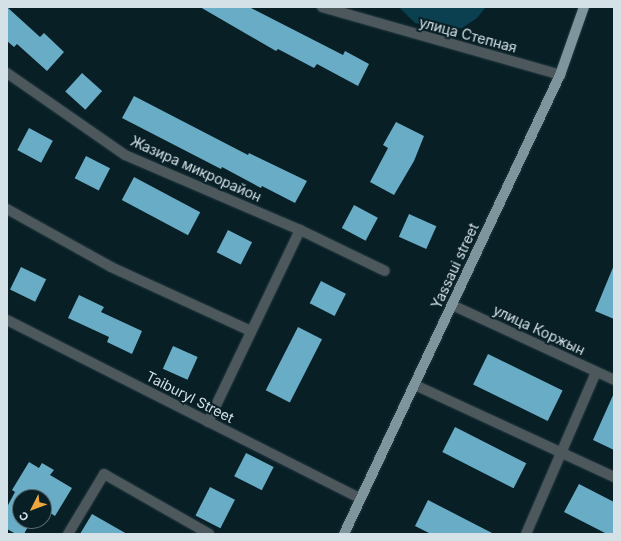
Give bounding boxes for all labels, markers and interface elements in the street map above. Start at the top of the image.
street label: улица Степная [417,14,519,56]
street label: Жазира микрорайон [128,133,264,205]
street label: Yassaui street [428,221,482,311]
street label: улица Коржын [491,301,587,359]
street label: Taiburyl Street [143,368,237,426]
north arrow [12,489,52,529]
text: С [16,509,32,524]

